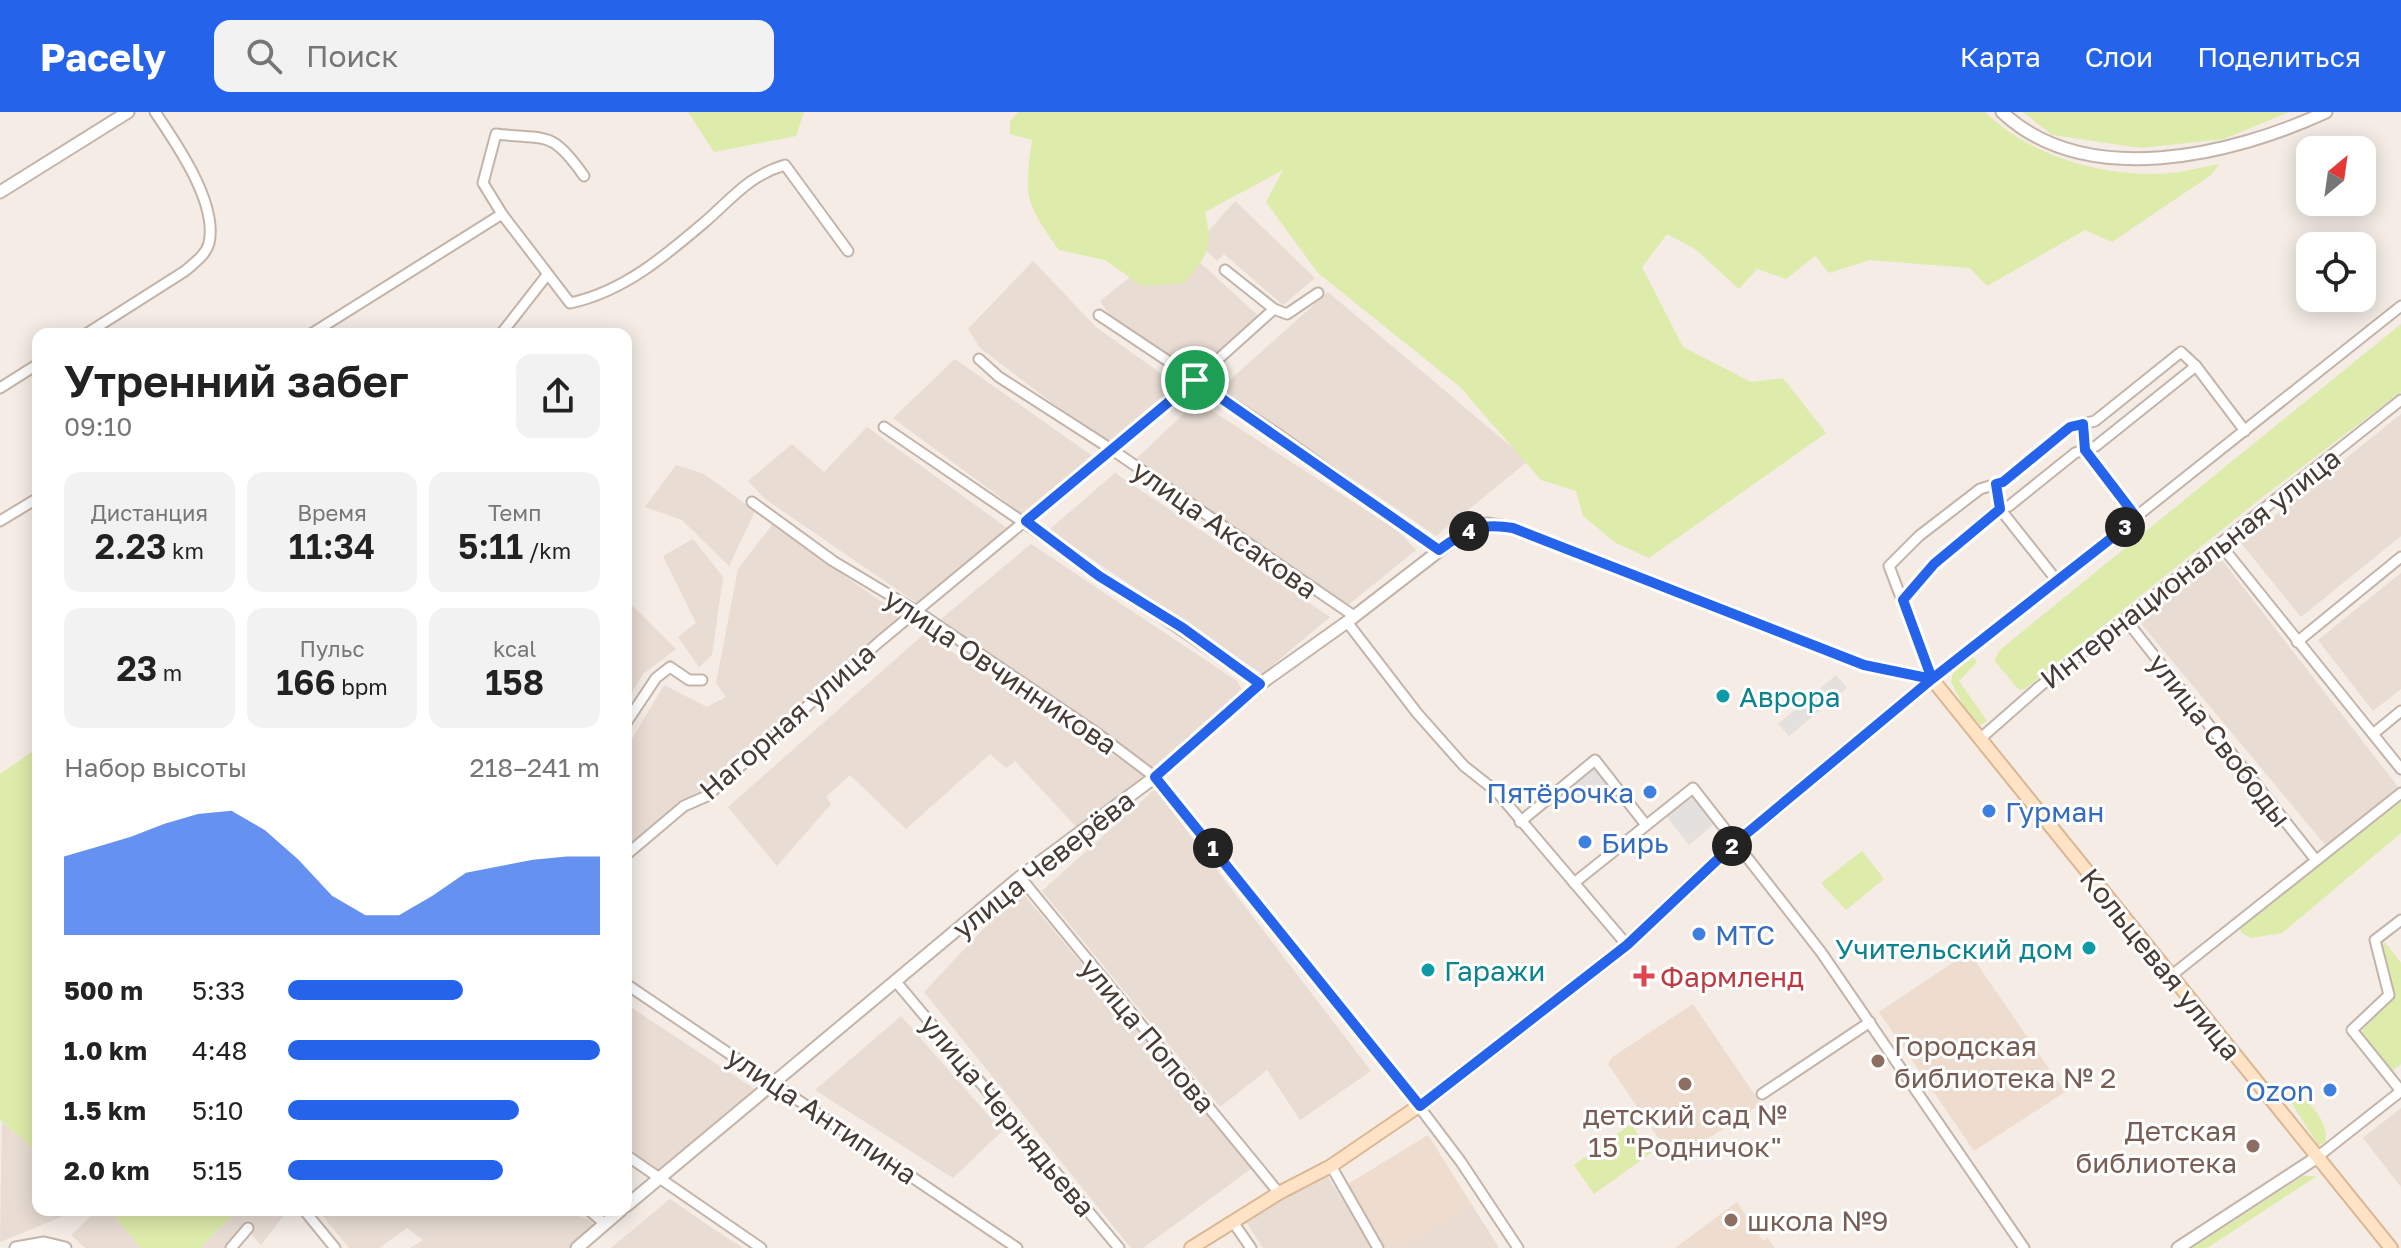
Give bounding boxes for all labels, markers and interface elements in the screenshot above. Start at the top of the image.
search box [214,20,774,92]
text: Pacely [40,34,166,79]
icon: search [242,34,286,78]
text: Поиск [306,38,398,74]
text: Карта [1960,40,2041,73]
text: Слои [2085,40,2153,73]
text: Поделиться [2197,40,2361,73]
north arrow [2296,136,2376,216]
map controls [2296,136,2376,312]
button: locate [2296,232,2376,312]
pin [1161,346,1229,414]
text: Утренний забег [64,354,409,407]
button: share [516,354,600,438]
icon: arrive [1173,358,1217,402]
text: 09:10 [64,411,132,442]
street label: Интернациональная улица [2034,441,2346,695]
street label: улица Аксакова [1126,453,1324,605]
text: Дистанция [91,499,208,526]
text: Время [297,499,367,526]
text: Темп [488,499,541,526]
pin: 3 [2105,507,2145,547]
pin: 4 [1449,511,1489,551]
text: 3 [2118,513,2132,540]
text: 4 [1462,517,1476,544]
text: 2.23 [95,526,167,566]
text: 11:34 [289,526,375,566]
text: 5:11 [458,526,523,566]
text: km [167,537,204,564]
text: /km [523,537,571,564]
street label: улица Овчинникова [878,581,1124,761]
text: Пульс [299,635,365,662]
text: kcal [493,635,536,662]
street label: Нагорная улица [693,636,881,806]
street label: улица Свободы [2142,647,2298,833]
text: 23 [116,648,157,688]
text: m [157,659,182,686]
text: 166 [276,662,336,702]
text: 158 [485,662,544,702]
text: bpm [336,673,388,700]
place label: Аврора [1739,680,1841,713]
marker: Аврора [1714,687,1732,705]
text: Набор высоты [64,752,247,783]
text: 218–241 m [470,752,600,783]
place label: Пятёрочка [1486,776,1634,809]
street label: улица Чеверёва [946,783,1140,945]
marker: Пятёрочка [1641,783,1659,801]
place label: Гурман [2005,795,2104,828]
marker: Гурман [1980,802,1998,820]
place label: Бирь [1601,826,1669,859]
pin: 2 [1712,826,1752,866]
pin: 1 [1193,828,1233,868]
text: 2 [1725,832,1739,859]
marker: Бирь [1576,833,1594,851]
text: 1 [1207,834,1219,861]
street label: Кольцевая улица [2074,862,2248,1066]
place label: МТС [1715,918,1775,951]
marker: МТС [1690,925,1708,943]
place label: Учительский дом [1835,932,2073,965]
marker: Учительский дом [2080,939,2098,957]
street label: улица Попова [1074,951,1222,1119]
place label: Гаражи [1444,954,1545,987]
place label: Фармленд [1660,960,1804,993]
marker: Гаражи [1419,961,1437,979]
marker: Фармленд [1635,967,1653,985]
text: 500 m [64,975,143,1006]
text: 5:33 [192,975,245,1006]
street label: улица Чернядьева [914,1007,1102,1223]
place label: Городская библиотека № 2 [1894,1029,2116,1094]
text: 1.0 km [64,1035,147,1066]
text: 4:48 [192,1035,247,1066]
street label: улица Антипина [721,1039,923,1191]
marker: Городская библиотека № 2 [1869,1052,1887,1070]
place label: Ozon [2245,1074,2314,1107]
marker: детский сад № 15 "Родничок" [1676,1075,1694,1093]
marker: Ozon [2321,1081,2339,1099]
text: 1.5 km [64,1095,146,1126]
text: 5:10 [192,1095,244,1126]
place label: детский сад № 15 "Родничок" [1583,1098,1787,1163]
place label: Детская библиотека [2076,1114,2237,1179]
marker: Детская библиотека [2244,1137,2262,1155]
text: 2.0 km [64,1155,149,1186]
text: 5:15 [192,1155,243,1186]
place label: школа №9 [1747,1204,1889,1237]
marker: школа №9 [1722,1211,1740,1229]

